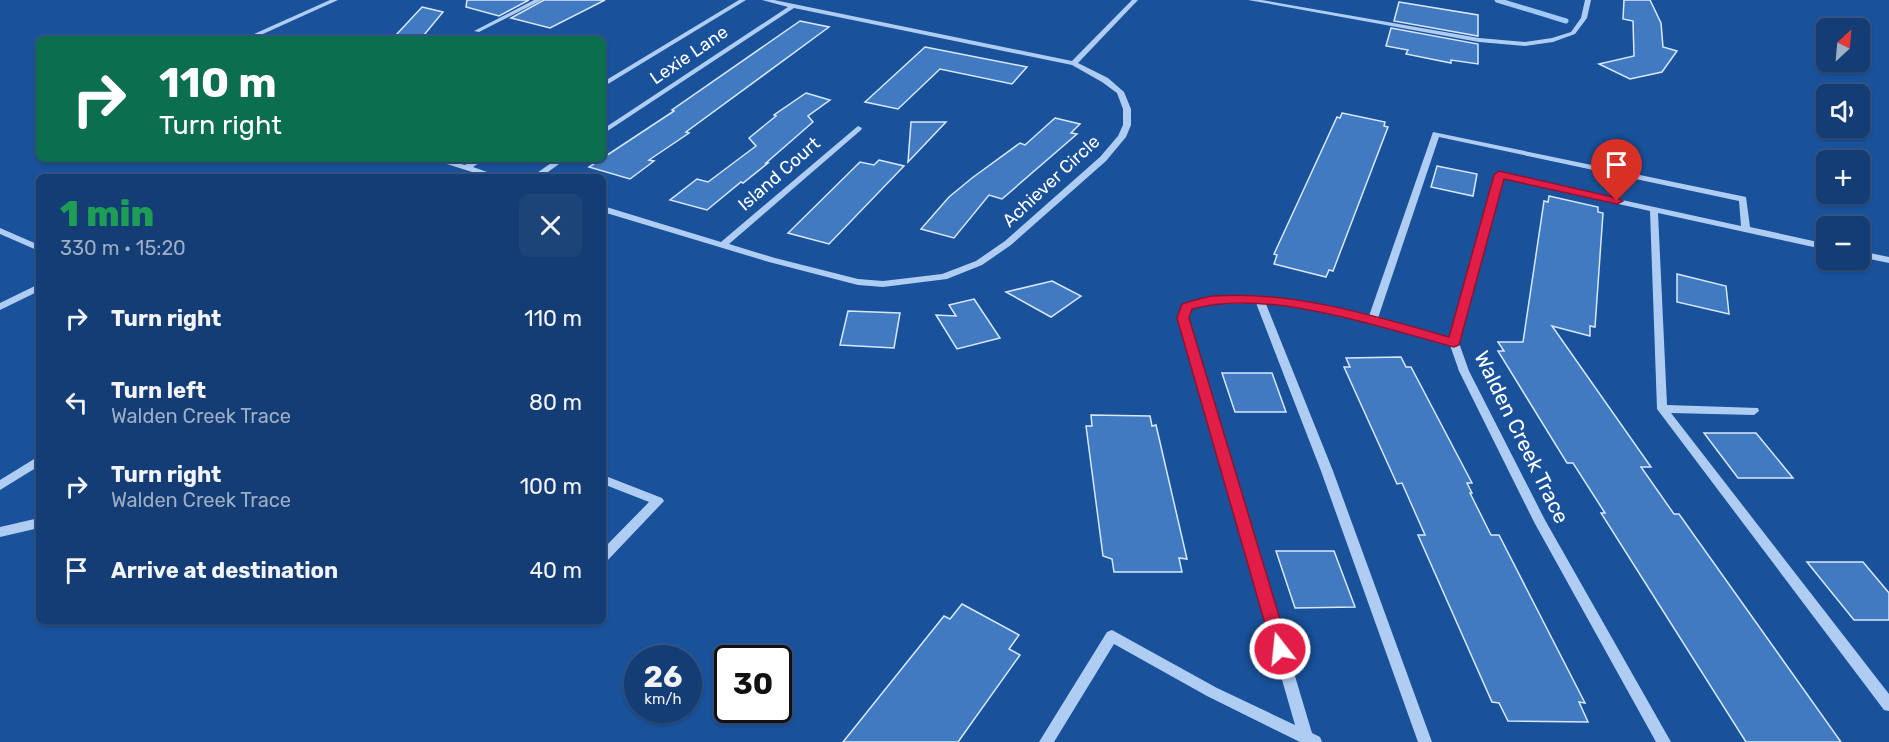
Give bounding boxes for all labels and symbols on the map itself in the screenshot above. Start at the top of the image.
north arrow [1816,18,1870,72]
street label: Lexie Lane [646,21,732,89]
street label: Achiever Circle [998,130,1104,232]
street label: Island Court [733,132,825,216]
pin [1591,139,1642,201]
street label: Walden Creek Trace [1469,347,1575,527]
position arrow [1248,617,1312,681]
speed limit sign: 30 [714,645,792,723]

